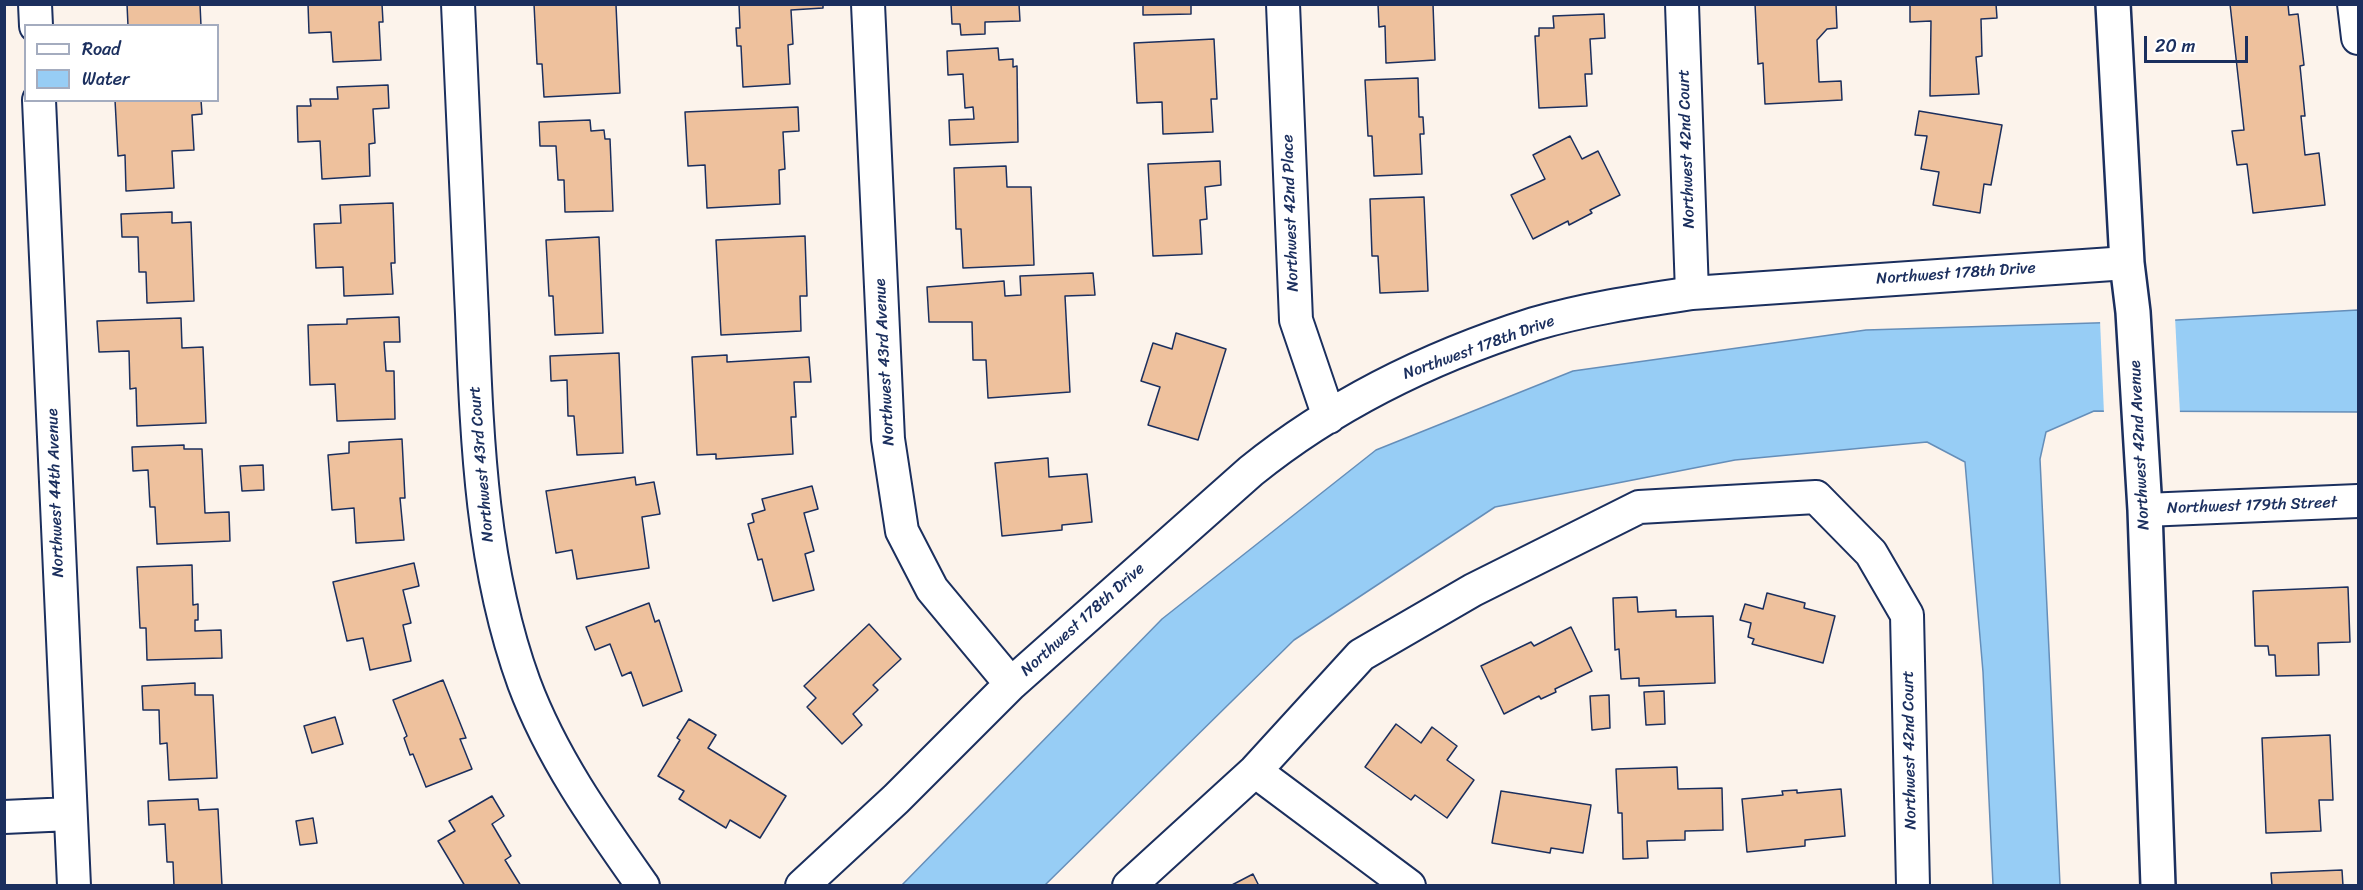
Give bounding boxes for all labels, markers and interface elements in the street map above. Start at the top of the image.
legend [24,24,219,102]
scale bar [2147,24,2250,62]
text: 20 m [2155,30,2195,62]
text: Road [82,33,121,65]
text: Water [82,63,129,95]
street label: Northwest 42nd Court [1675,69,1699,229]
street label: Northwest 42nd Place [1279,134,1303,292]
street label: Northwest 178th Drive [1876,259,2036,289]
street label: Northwest 43rd Avenue [871,278,899,446]
street label: Northwest 178th Drive [1401,312,1557,384]
street label: Northwest 42nd Avenue [2126,360,2154,530]
street label: Northwest 43rd Court [466,385,498,543]
street label: Northwest 44th Avenue [43,408,69,578]
street label: Northwest 179th Street [2167,493,2337,519]
street label: Northwest 178th Drive [1017,559,1149,681]
street label: Northwest 42nd Court [1899,670,1921,830]

